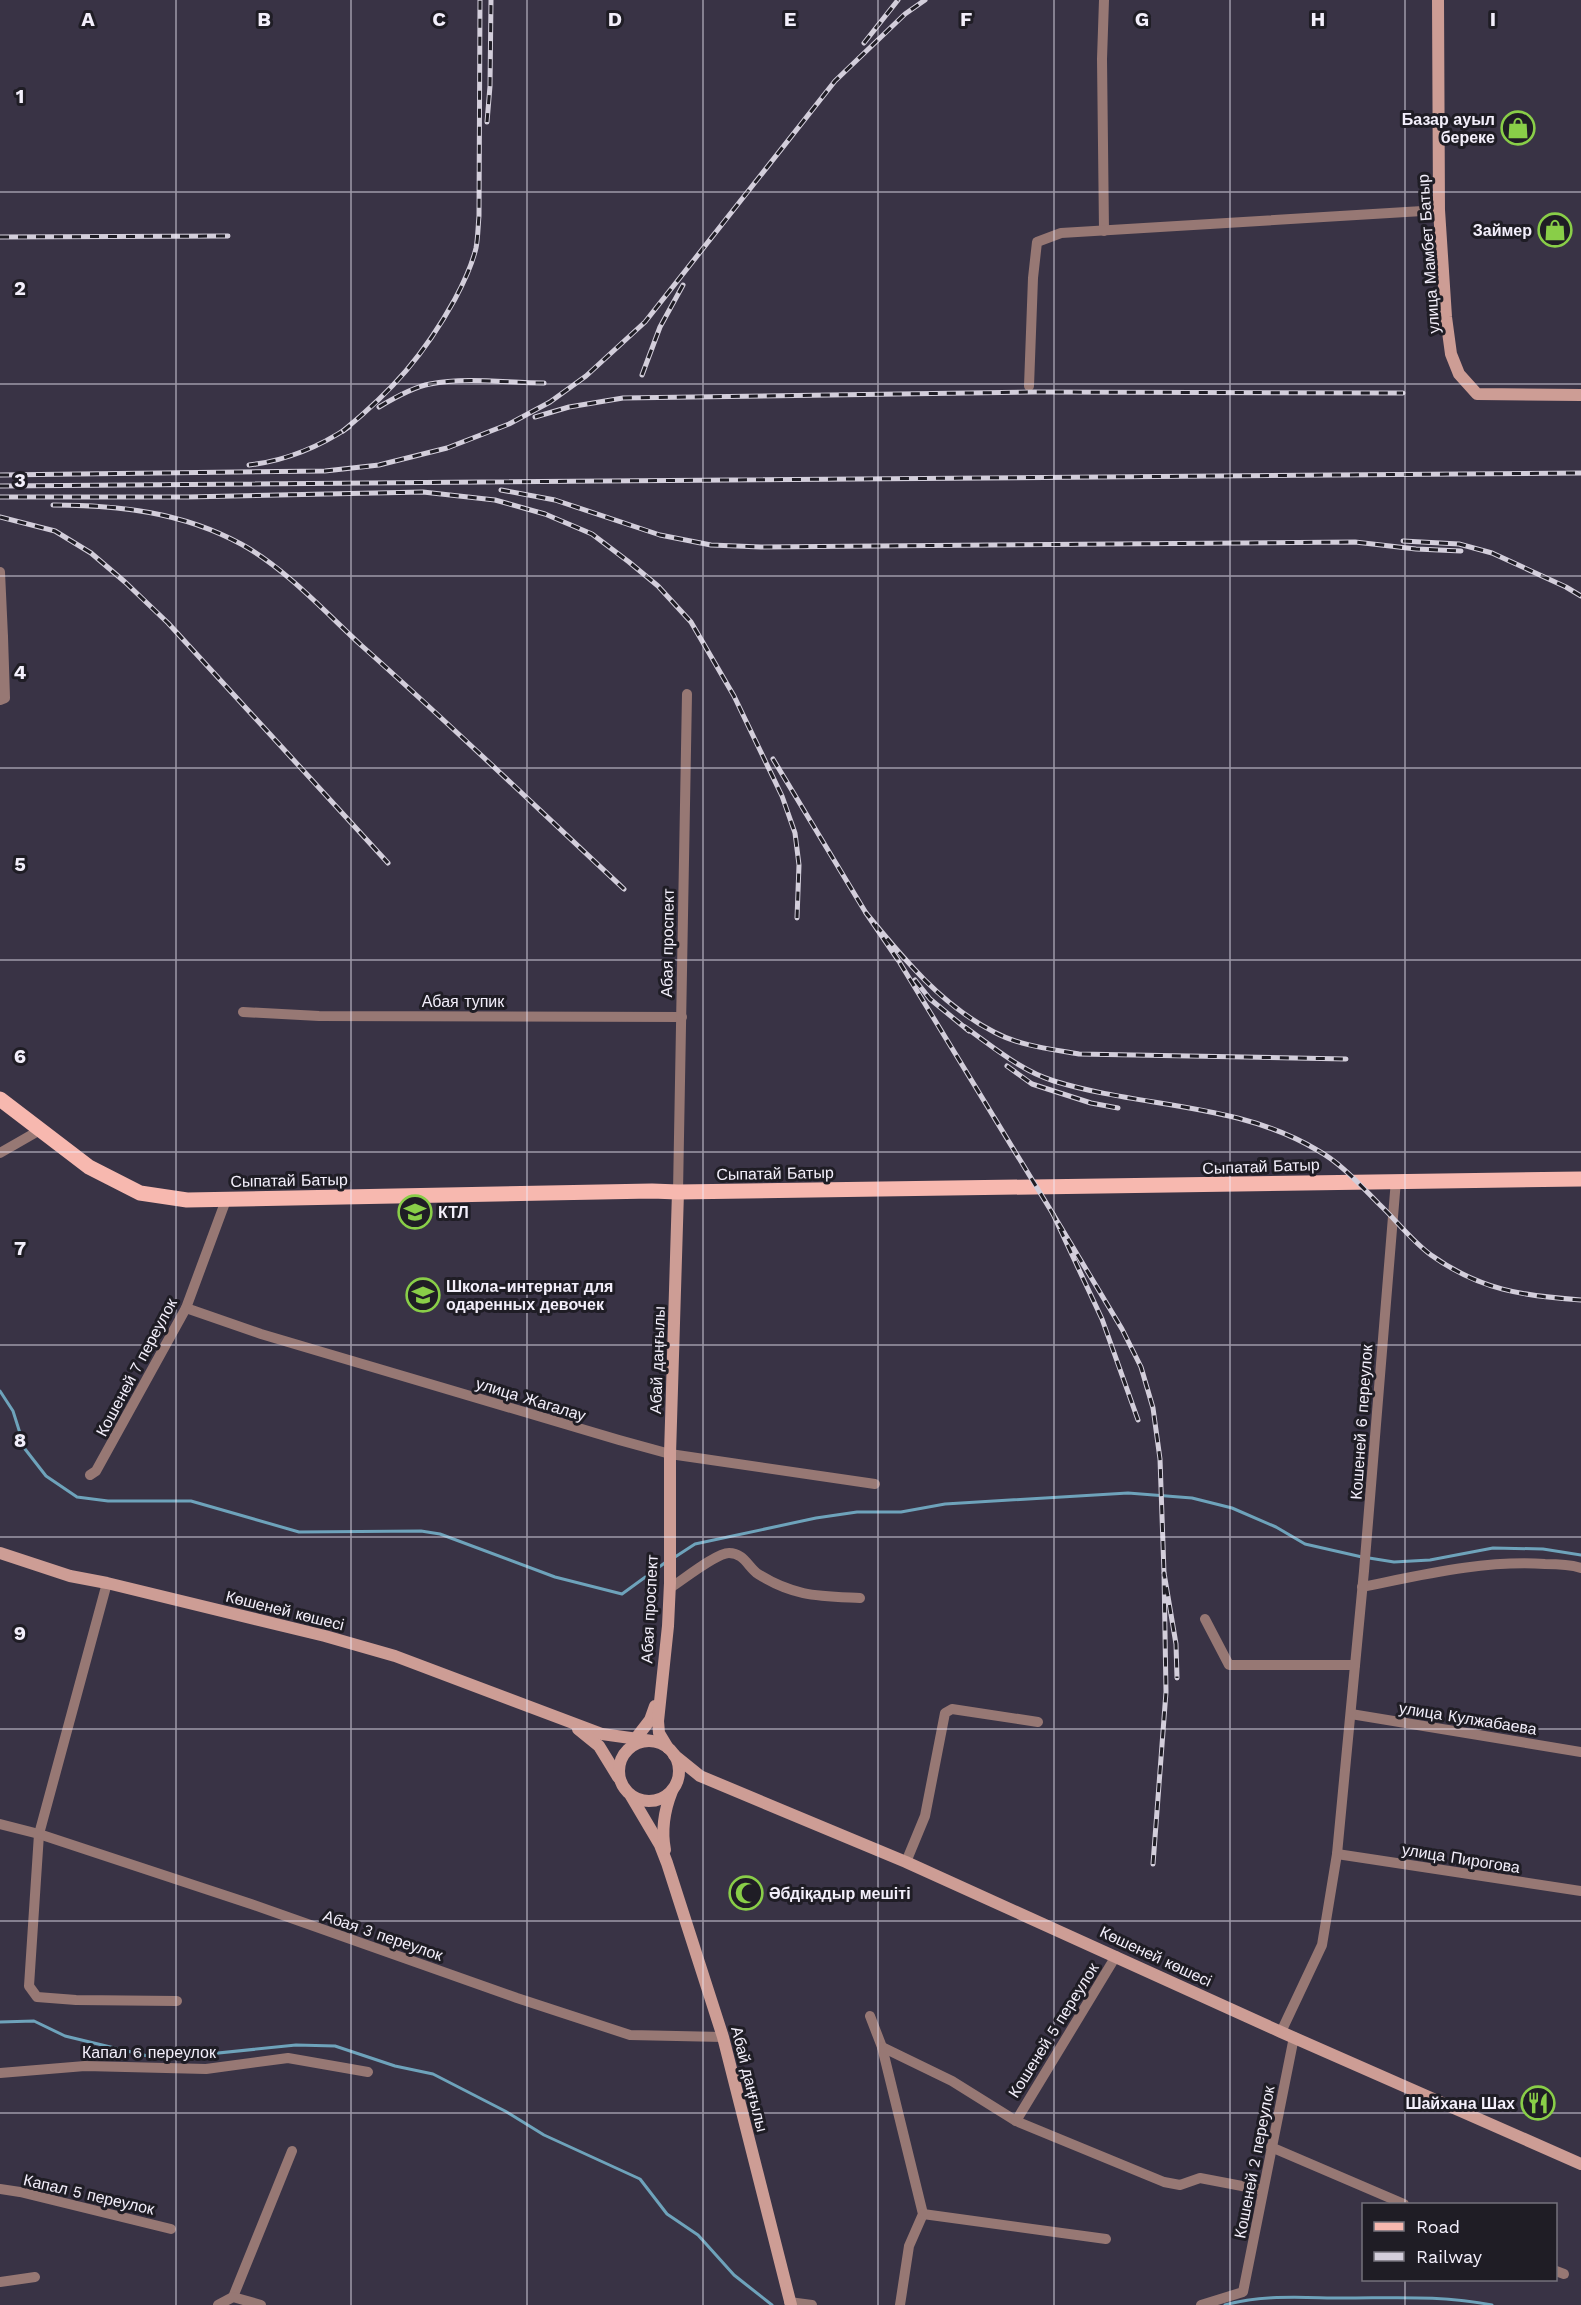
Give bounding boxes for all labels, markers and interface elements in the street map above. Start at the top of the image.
text: A [81,7,95,31]
text: B [257,7,271,31]
text: C [432,7,446,31]
text: D [608,7,622,31]
text: E [784,7,796,31]
text: F [960,7,972,31]
text: G [1135,7,1149,31]
text: H [1311,7,1325,31]
text: I [1490,7,1496,31]
text: 1 [16,84,24,108]
place label: Базар ауыл береке [1402,110,1495,147]
shop icon: Базар ауыл береке [1500,110,1536,146]
street label: улица Мамбет Батыр [1413,174,1444,334]
shop icon: Займер [1537,212,1573,248]
place label: Займер [1473,221,1532,240]
text: 2 [14,276,26,300]
text: 3 [14,468,26,492]
text: 4 [14,660,27,684]
text: 5 [14,852,26,876]
street label: Абая проспект [657,888,678,998]
street label: Абая тупик [422,992,505,1011]
text: 6 [14,1044,26,1068]
street label: Сыпатай Батыр [1202,1155,1320,1178]
street label: Сыпатай Батыр [716,1163,834,1184]
street label: Сыпатай Батыр [230,1170,348,1191]
school or university icon: КТЛ [397,1194,433,1230]
place label: КТЛ [438,1203,469,1222]
text: 7 [14,1236,26,1260]
school or university icon: Школа-интернат для одаренных девочек [405,1277,441,1313]
place label: Школа-интернат для одаренных девочек [446,1277,613,1314]
street label: Кошеней 7 переулок [92,1294,181,1440]
street label: Абай даңғылы [646,1306,669,1414]
street label: Кошеней 6 переулок [1347,1343,1376,1500]
street label: улица Жагалау [474,1374,588,1425]
text: 8 [14,1428,26,1452]
street label: Абая проспект [637,1553,662,1664]
street label: Көшеней көшесі [224,1587,346,1634]
text: 9 [14,1621,26,1645]
street label: улица Кулжабаева [1398,1698,1538,1739]
street label: улица Пирогова [1401,1840,1521,1877]
mosque icon: Әбдіқадыр мешіті [728,1875,764,1911]
place label: Әбдіқадыр мешіті [769,1884,911,1903]
street label: Абая 3 переулок [320,1906,446,1965]
street label: Көшеней көшесі [1097,1922,1215,1991]
street label: Кошеней 5 переулок [1004,1959,1103,2101]
street label: Абай даңғылы [727,2024,772,2134]
street label: Капал 6 переулок [82,2043,217,2062]
street label: Кошеней 2 переулок [1230,2083,1279,2240]
restaurant icon: Шайхана Шах [1520,2085,1556,2121]
place label: Шайхана Шах [1405,2094,1515,2113]
street label: Капал 5 переулок [22,2170,157,2219]
legend [1362,2203,1557,2281]
text: Road [1416,2216,1460,2237]
text: Railway [1416,2246,1483,2267]

